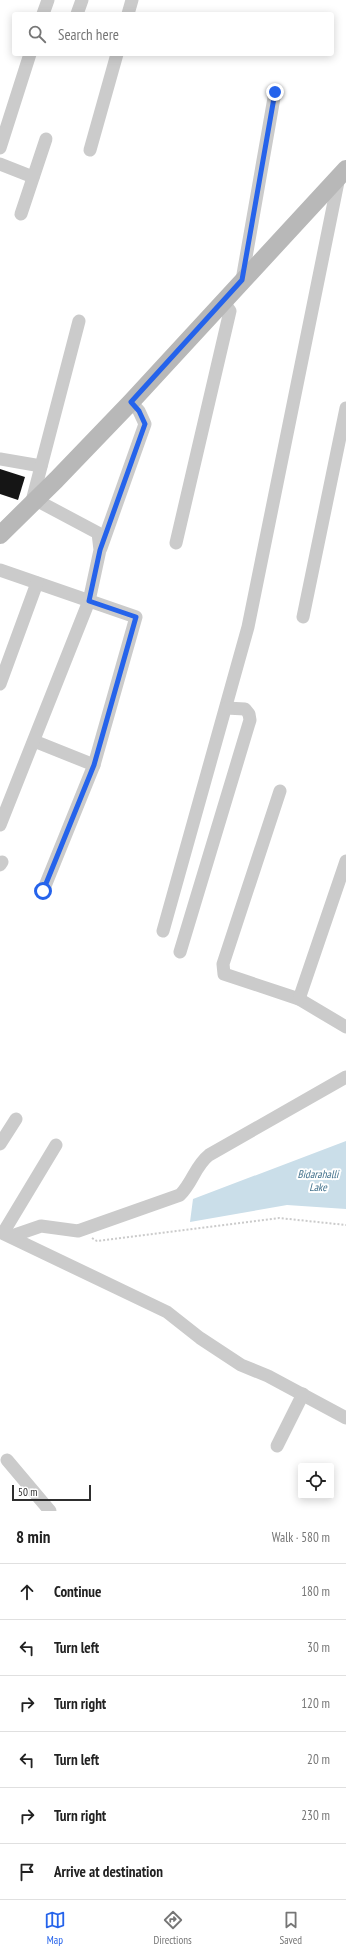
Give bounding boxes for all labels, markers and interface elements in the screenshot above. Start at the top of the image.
search box [12,12,334,56]
icon: search [26,23,48,45]
text: Search here [58,25,119,44]
route end [266,83,284,101]
route start [34,882,52,900]
water label: Bidarahalli Lake [298,1167,340,1194]
map controls [298,1463,334,1499]
button: locate [298,1463,334,1499]
scale bar [12,1483,91,1502]
text: 50 m [18,1485,37,1499]
text: 8 min [16,1526,50,1548]
text: Walk · 580 m [272,1529,330,1546]
icon: ahead [16,1581,38,1603]
text: Continue [54,1582,101,1601]
text: 180 m [301,1583,330,1600]
icon: left [16,1637,38,1659]
text: Turn left [54,1638,99,1657]
text: 30 m [307,1639,330,1656]
icon: right [16,1693,38,1715]
text: Turn right [54,1694,106,1713]
text: 120 m [301,1695,330,1712]
icon: left [16,1749,38,1771]
text: Turn left [54,1750,99,1769]
text: 20 m [307,1751,330,1768]
icon: right [16,1805,38,1827]
text: Turn right [54,1806,106,1825]
text: 230 m [301,1807,330,1824]
icon: arrive [16,1861,38,1883]
text: Arrive at destination [54,1862,163,1881]
tab: Map [44,1909,66,1947]
tab: Directions [154,1909,192,1947]
tab: Saved [279,1909,302,1947]

